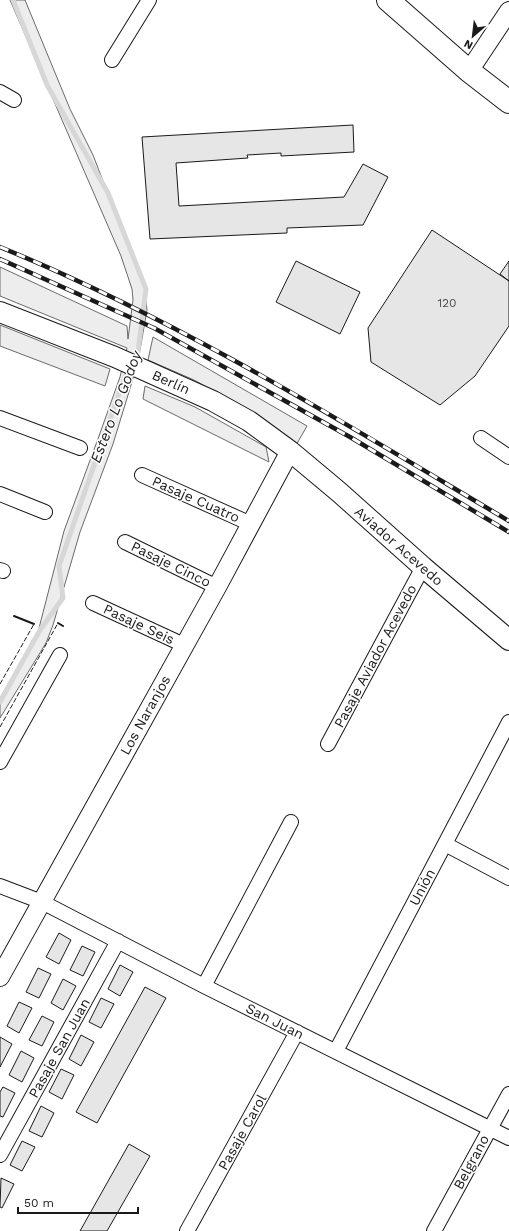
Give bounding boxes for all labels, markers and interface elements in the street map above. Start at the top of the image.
north arrow [453,16,493,56]
text: N [462,37,475,52]
house number: 120 [437,296,457,310]
water label: Estero Lo Godoy [86,347,146,466]
street label: Berlín [150,367,192,397]
street label: Pasaje Cuatro [150,473,242,525]
street label: Aviador Acevedo [352,503,446,589]
street label: Pasaje Cinco [129,538,213,590]
street label: Pasaje Aviador Acevedo [330,582,420,730]
street label: Pasaje Seis [101,601,177,647]
street label: Los Naranjos [117,672,173,758]
street label: Unión [406,866,438,908]
street label: Pasaje San Juan [25,995,93,1101]
street label: San Juan [243,1000,307,1042]
street label: Pasaje Carol [215,1091,270,1173]
street label: Belgrano [450,1132,492,1192]
scale bar [18,1189,138,1215]
text: 50 m [24,1196,54,1210]

